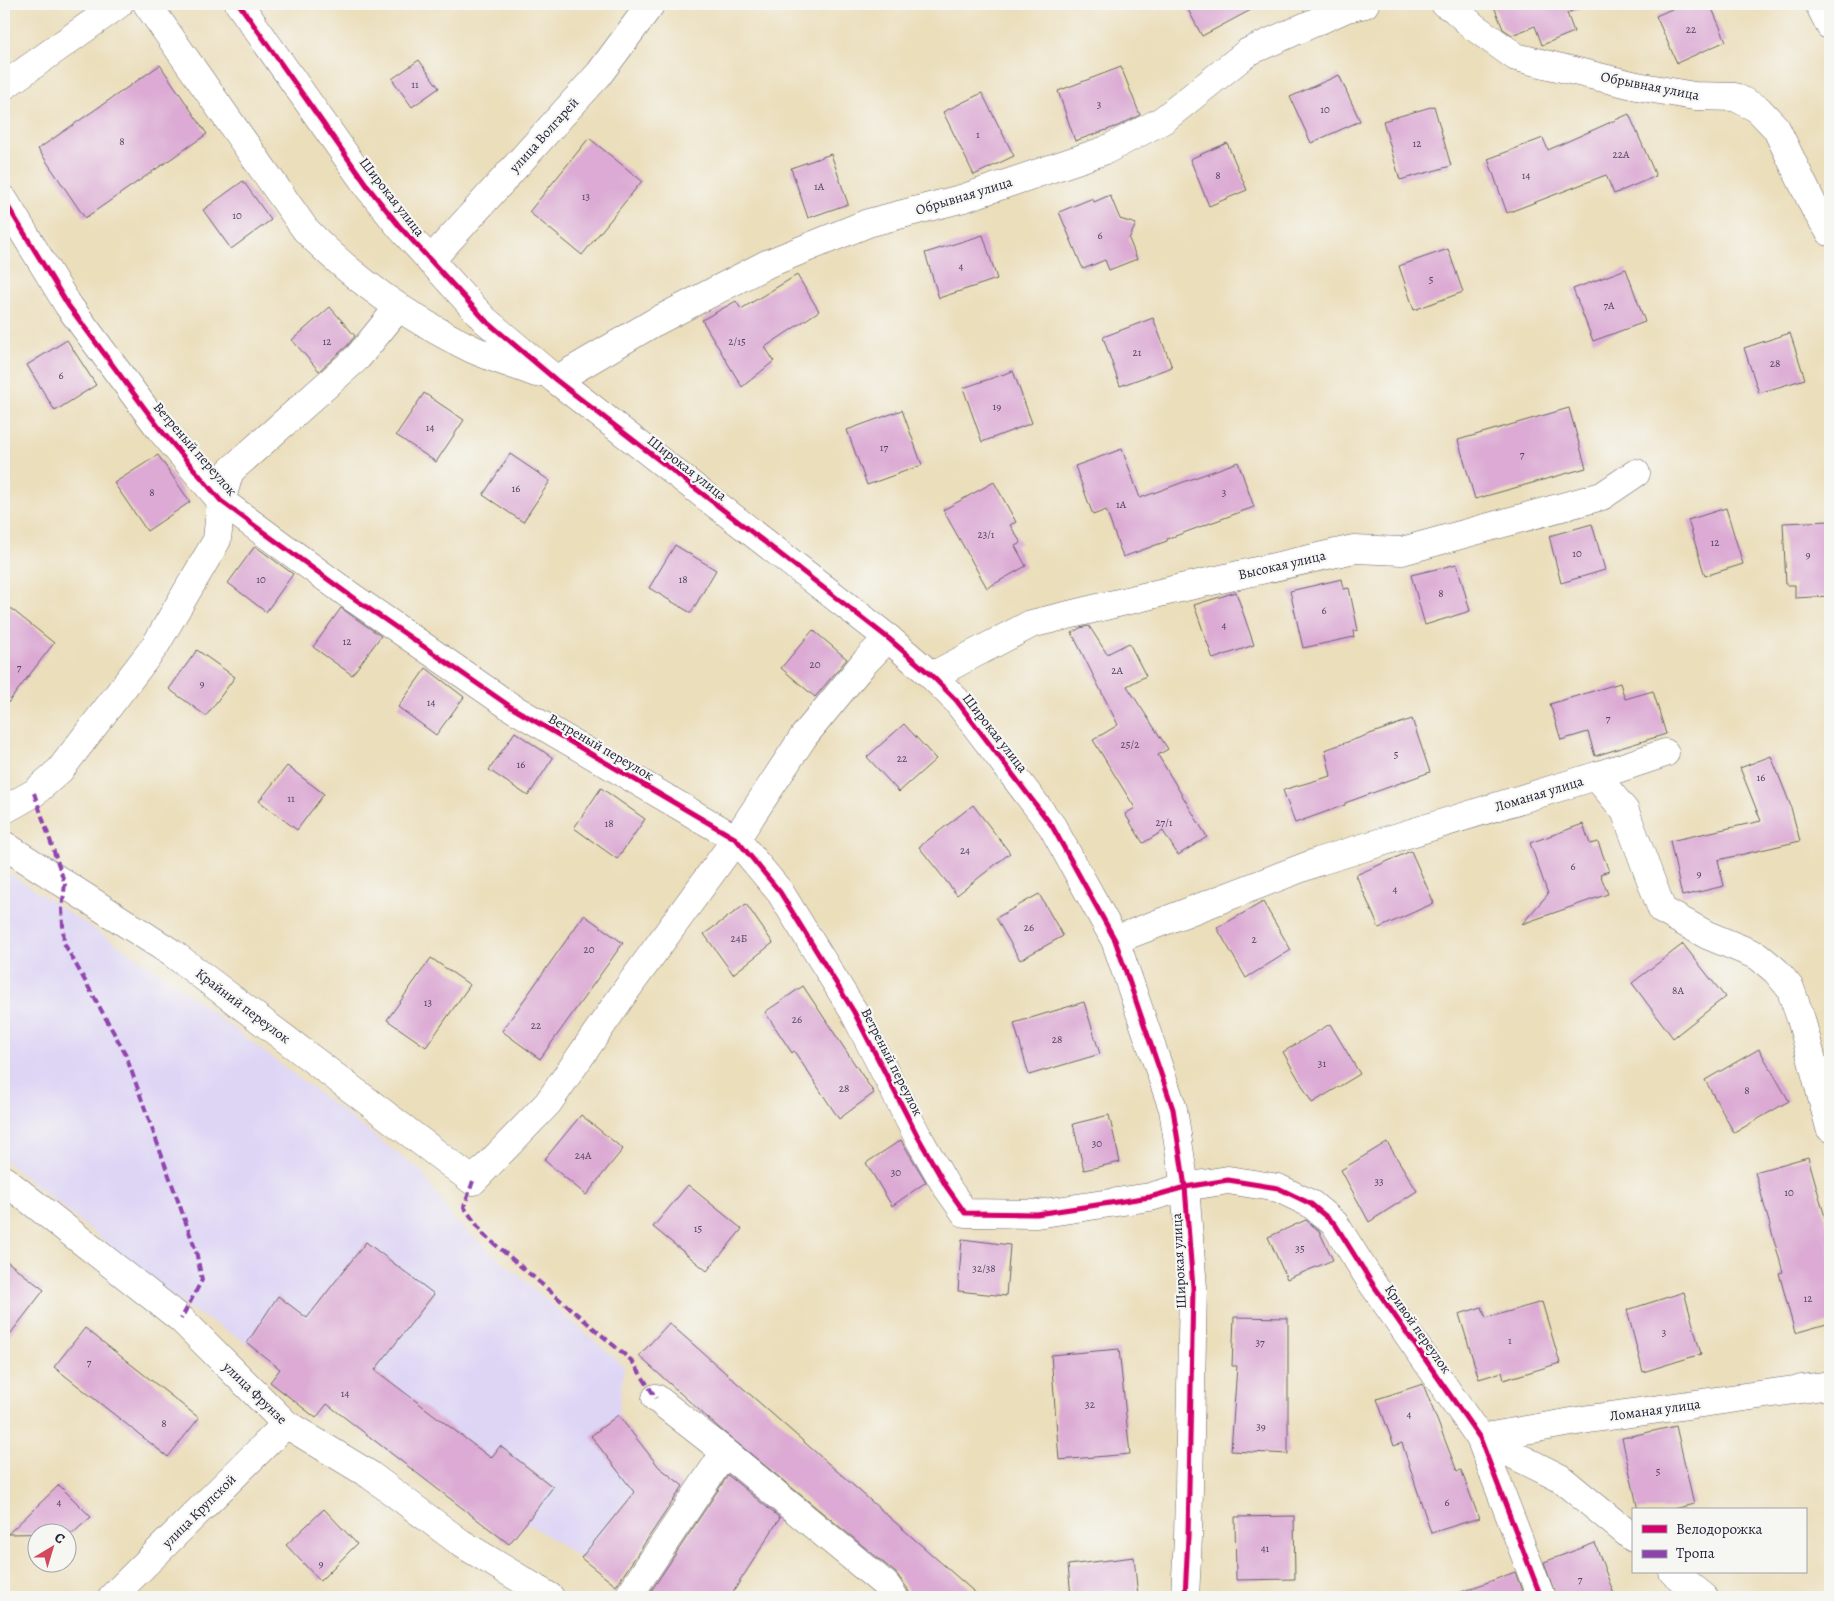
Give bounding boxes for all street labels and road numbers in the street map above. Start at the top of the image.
street label: Обрывная улица [1599,67,1702,105]
street label: улица Волгарей [504,93,583,177]
street label: Широкая улица [355,153,429,241]
street label: Обрывная улица [913,172,1015,220]
street label: Ветреный переулок [149,398,241,500]
street label: Широкая улица [643,431,731,505]
street label: Высокая улица [1236,546,1328,584]
street label: Широкая улица [958,689,1032,777]
street label: Ветреный переулок [545,709,657,785]
street label: Ломаная улица [1492,771,1586,816]
street label: Крайний переулок [192,964,294,1048]
street label: Ветреный переулок [857,1005,927,1119]
street label: Широкая улица [1167,1212,1191,1310]
street label: Кривой переулок [1380,1281,1456,1377]
street label: улица Фрунзе [218,1357,291,1428]
street label: Ломаная улица [1608,1394,1702,1426]
street label: улица Крупской [157,1470,240,1553]

